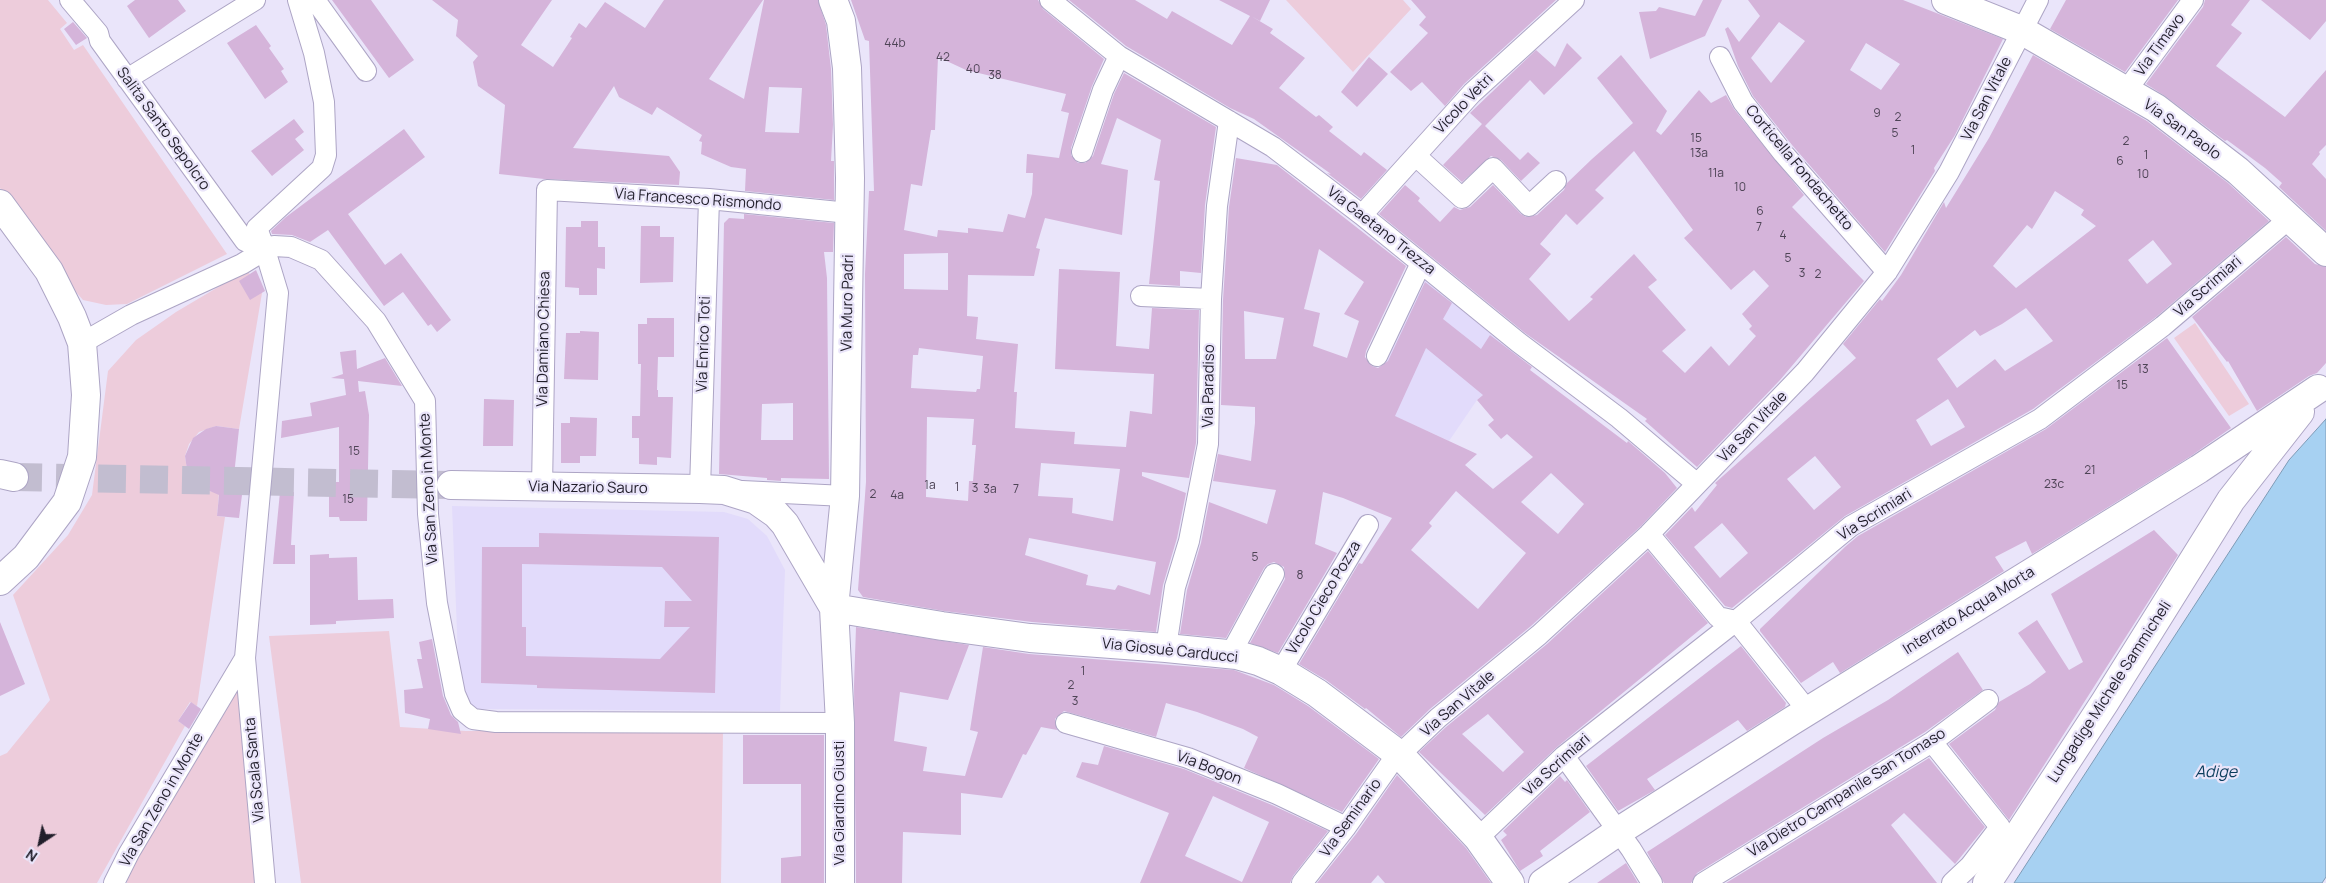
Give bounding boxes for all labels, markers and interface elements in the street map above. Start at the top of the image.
street label: Via Timavo [2131,10,2189,80]
house number: 44b [884,37,906,51]
house number: 42 [936,51,950,65]
street label: Via San Vitale [1958,54,2016,144]
house number: 40 [966,63,980,77]
street label: Salita Santo Sepolcro [112,64,214,194]
house number: 38 [988,69,1002,83]
street label: Vicolo Vetri [1431,70,1497,138]
street label: Via San Paolo [2140,96,2224,164]
street label: Corticella Fondachetto [1741,102,1857,234]
house number: 9 [1873,107,1881,121]
house number: 2 [1895,111,1901,125]
house number: 5 [1892,127,1898,141]
house number: 15 [1690,132,1702,146]
house number: 2 [2123,135,2129,149]
house number: 1 [1911,144,1915,158]
house number: 13a [1690,147,1708,161]
house number: 1 [2144,149,2148,163]
house number: 6 [2116,155,2124,169]
house number: 11a [1708,167,1724,181]
house number: 10 [2137,168,2149,182]
house number: 10 [1734,181,1746,195]
street label: Via Gaetano Trezza [1323,183,1439,279]
street label: Via Francesco Rismondo [614,185,782,215]
house number: 6 [1756,205,1764,219]
house number: 7 [1756,221,1762,235]
house number: 4 [1779,229,1787,243]
house number: 5 [1785,252,1791,266]
street label: Via Scrimiari [2171,253,2245,321]
street label: Via Muro Padri [838,254,858,352]
house number: 3 [1799,267,1805,281]
house number: 2 [1815,268,1821,282]
street label: Via Damiano Chiesa [534,271,554,407]
street label: Via Enrico Toti [693,296,715,392]
street label: Via Paradiso [1199,344,1219,428]
house number: 13 [2137,363,2149,377]
house number: 15 [2116,379,2128,393]
street label: Via San Vitale [1715,388,1791,466]
street label: Via San Zeno in Monte [416,413,442,565]
house number: 15 [348,445,360,459]
house number: 21 [2084,464,2096,478]
street label: Via Nazario Sauro [528,478,648,498]
house number: 23c [2044,478,2064,492]
house number: 1a [924,479,936,493]
house number: 1 [955,481,959,495]
house number: 3 [972,482,978,496]
house number: 3a [983,483,997,497]
house number: 7 [1013,483,1019,497]
street label: Via Scrimiari [1835,485,1915,545]
house number: 2 [870,488,876,502]
house number: 4a [890,489,904,503]
house number: 15 [342,493,354,507]
street label: Vicolo Cieco Pozza [1283,538,1365,658]
house number: 5 [1252,551,1258,565]
street label: Interrato Acqua Morta [1900,563,2038,659]
house number: 8 [1297,569,1303,583]
street label: Lungadige Michele Sammicheli [2045,598,2175,786]
street label: Via Giosuè Carducci [1101,635,1239,667]
house number: 1 [1081,665,1085,679]
street label: Via San Vitale [1417,667,1499,741]
house number: 2 [1068,679,1074,693]
house number: 3 [1072,695,1078,709]
street label: Via Scala Santa [241,717,269,823]
street label: Via Dietro Campanile San Tomaso [1745,725,1949,861]
street label: Via San Zeno in Monte [116,730,208,870]
street label: Via Scrimiari [1520,730,1594,800]
street label: Via Giardino Giusti [831,741,849,865]
street label: Via Bogon [1174,747,1244,789]
water label: Adige [2195,763,2237,783]
street label: Via Seminario [1316,775,1386,861]
north arrow [15,818,65,868]
text: N [22,845,41,867]

